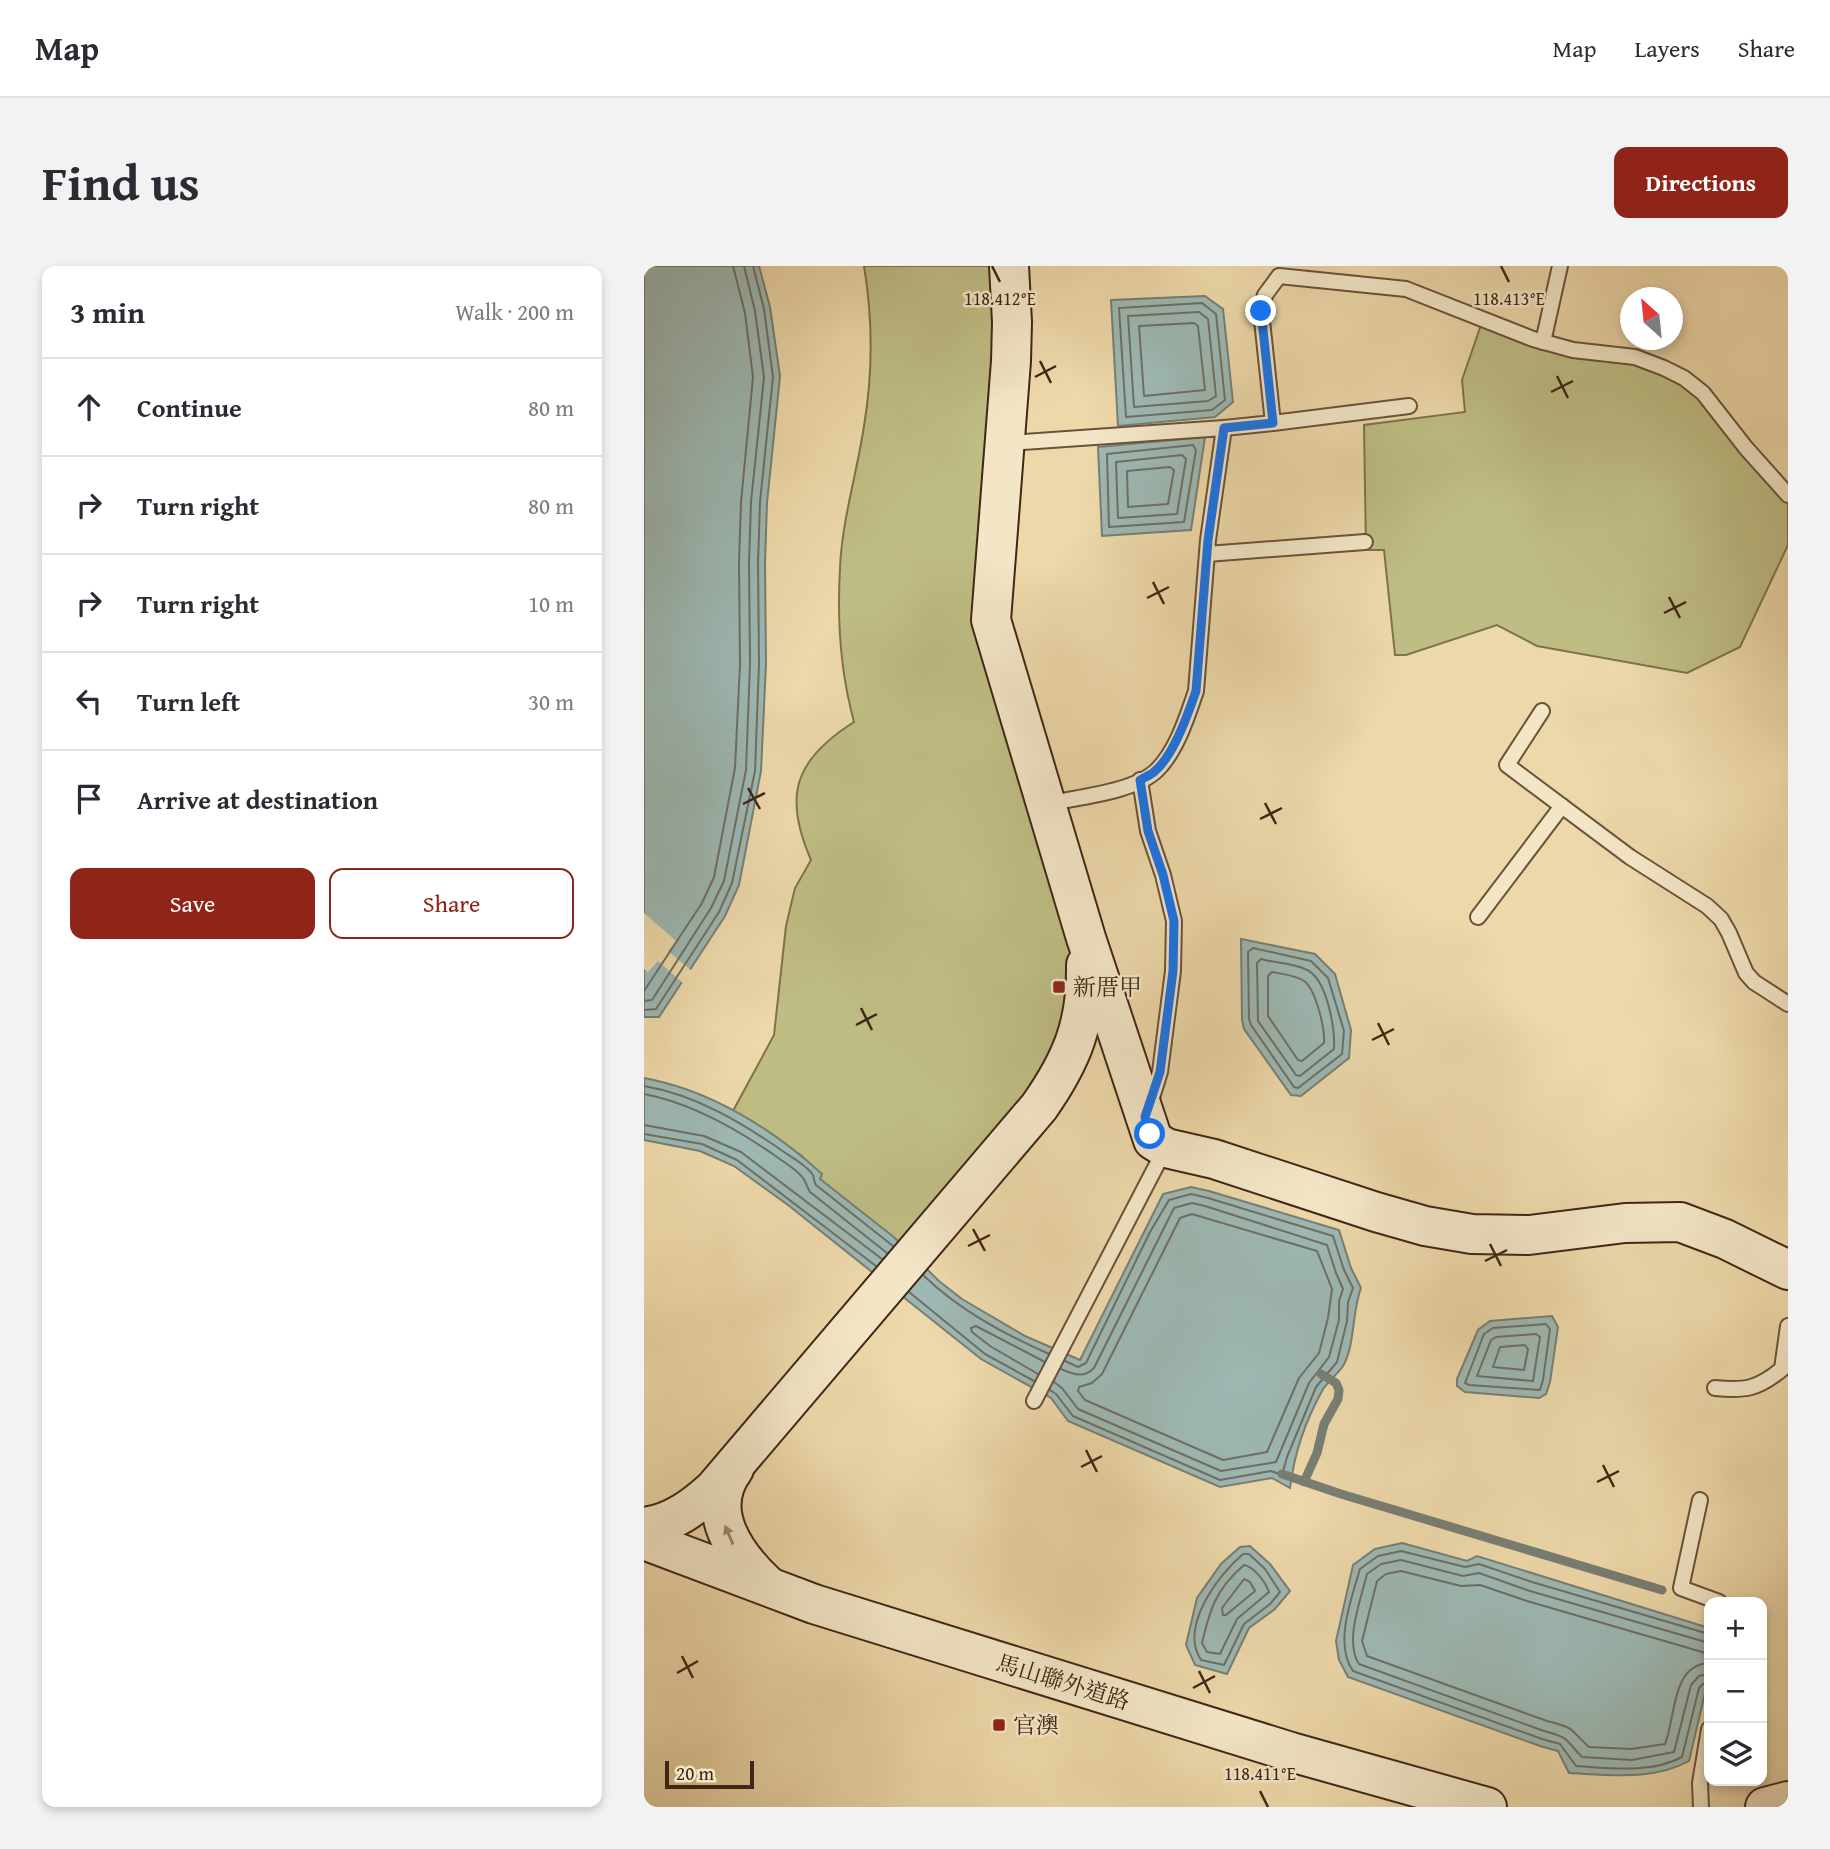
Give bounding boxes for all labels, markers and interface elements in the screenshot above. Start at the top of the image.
text: Map [35,24,99,72]
text: Map [1553,31,1596,66]
text: Layers [1634,31,1700,66]
text: Share [1738,31,1795,66]
text: Find us [42,146,200,218]
button: Directions [1614,147,1788,218]
text: 118.412°E [964,285,1036,312]
text: 118.413°E [1473,285,1545,312]
north arrow [1620,287,1683,350]
text: 3 min [70,290,145,334]
text: Walk · 200 m [455,295,574,328]
route end [1245,295,1276,326]
icon: ahead [70,388,108,426]
text: Continue [137,388,242,427]
text: 80 m [528,391,574,424]
icon: right [70,486,108,524]
text: Turn right [137,486,259,525]
text: 80 m [528,489,574,522]
icon: right [70,584,108,622]
text: Turn right [137,584,259,623]
text: 10 m [528,587,574,620]
icon: left [70,682,108,720]
text: Turn left [137,682,240,721]
text: 30 m [528,685,574,718]
icon: arrive [70,780,108,818]
text: Arrive at destination [137,780,378,819]
button: Save [70,868,315,939]
button: Share [329,868,574,939]
place label: 新厝甲 [1073,970,1142,1003]
marker: 新厝甲 [1051,979,1067,995]
route start [1134,1118,1165,1149]
one-way arrow [723,1524,734,1545]
map controls [1704,1597,1767,1786]
button: + [1704,1597,1767,1660]
street label: 馬山聯外道路 [992,1646,1134,1717]
button: − [1704,1660,1767,1723]
place label: 官澳 [1013,1708,1059,1741]
marker: 官澳 [991,1717,1007,1733]
button: layers [1704,1723,1767,1786]
scale bar [665,1758,754,1790]
text: 20 m [676,1759,714,1787]
text: 118.411°E [1224,1760,1296,1787]

